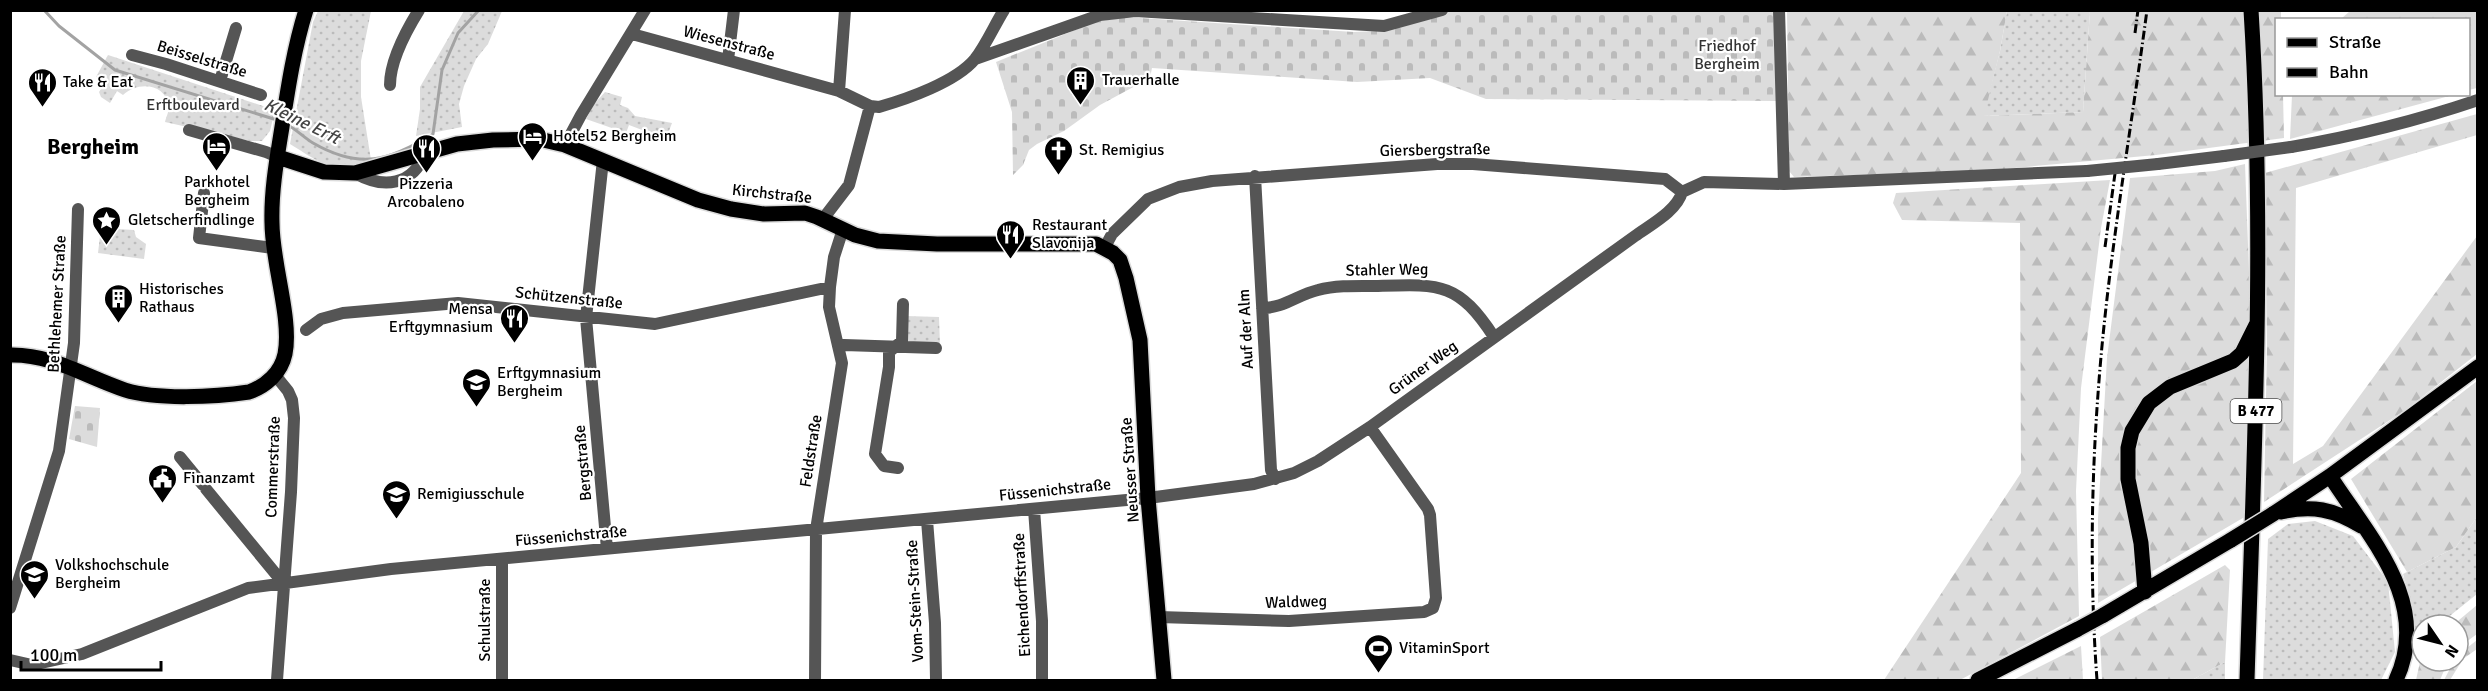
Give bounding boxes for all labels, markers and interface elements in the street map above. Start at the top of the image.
legend [2275,18,2470,96]
street label: Wiesenstraße [681,21,777,65]
text: Straße [2329,31,2381,53]
street label: Beisselstraße [154,36,250,82]
park label: Friedhof Bergheim [1694,36,1760,74]
text: Bahn [2329,61,2369,83]
building icon: Trauerhalle [1065,64,1097,106]
restaurant icon: Take & Eat [26,66,58,108]
place label: Trauerhalle [1102,70,1179,90]
place label: Take & Eat [63,72,133,92]
water label: Kleine Erft [261,93,346,150]
park label: Erftboulevard [146,95,240,115]
hotel icon: Hotel52 Bergheim [516,120,548,162]
place label: Hotel52 Bergheim [553,126,677,146]
hotel icon: Parkhotel Bergheim [201,130,233,172]
restaurant icon: Pizzeria Arcobaleno [410,132,442,174]
district label: Bergheim [47,133,139,160]
church icon: St. Remigius [1042,134,1074,176]
street label: Giersbergstraße [1379,139,1491,161]
place label: St. Remigius [1079,140,1164,160]
place label: Parkhotel Bergheim [184,172,250,210]
place label: Pizzeria Arcobaleno [387,174,465,212]
street label: Kirchstraße [731,180,813,208]
place icon: Gletscherfindlinge [91,204,123,246]
place label: Gletscherfindlinge [128,210,255,230]
place label: Restaurant Slavonija [1032,215,1107,253]
restaurant icon: Restaurant Slavonija [995,218,1027,260]
street label: Bethlehemer Straße [43,235,71,373]
street label: Stahler Weg [1345,259,1429,281]
place label: Historisches Rathaus [139,279,224,317]
building icon: Historisches Rathaus [102,282,134,324]
street label: Schützenstraße [514,282,624,314]
street label: Auf der Alm [1234,288,1258,370]
place label: Mensa Erftgymnasium [389,299,493,337]
restaurant icon: Mensa Erftgymnasium [498,302,530,344]
street label: Grüner Weg [1385,336,1461,400]
place label: Erftgymnasium Bergheim [497,363,601,401]
school or university icon: Erftgymnasium Bergheim [460,366,492,408]
road number: B 477 [2230,399,2282,423]
street label: Feldstraße [795,413,827,489]
street label: Commerstraße [261,416,285,518]
street label: Neusser Straße [1116,417,1144,523]
street label: Bergstraße [570,424,596,502]
public building icon: Finanzamt [146,462,178,504]
place label: Finanzamt [183,468,255,488]
street label: Füssenichstraße [998,474,1112,506]
school or university icon: Remigiusschule [380,478,412,520]
place label: Remigiusschule [417,484,525,504]
street label: Füssenichstraße [514,521,628,551]
street label: Eichendorffstraße [1009,532,1035,658]
street label: Vom-Stein-Straße [902,539,928,663]
place label: Volkshochschule Bergheim [55,555,169,593]
school or university icon: Volkshochschule Bergheim [18,558,50,600]
street label: Schulstraße [475,578,495,662]
street label: Waldweg [1265,591,1327,613]
north arrow [2410,613,2470,673]
sports icon: VitaminSport [1362,632,1394,674]
scale bar [21,634,160,672]
place label: VitaminSport [1399,638,1490,658]
text: N [2440,641,2463,661]
text: 100 m [30,644,77,666]

